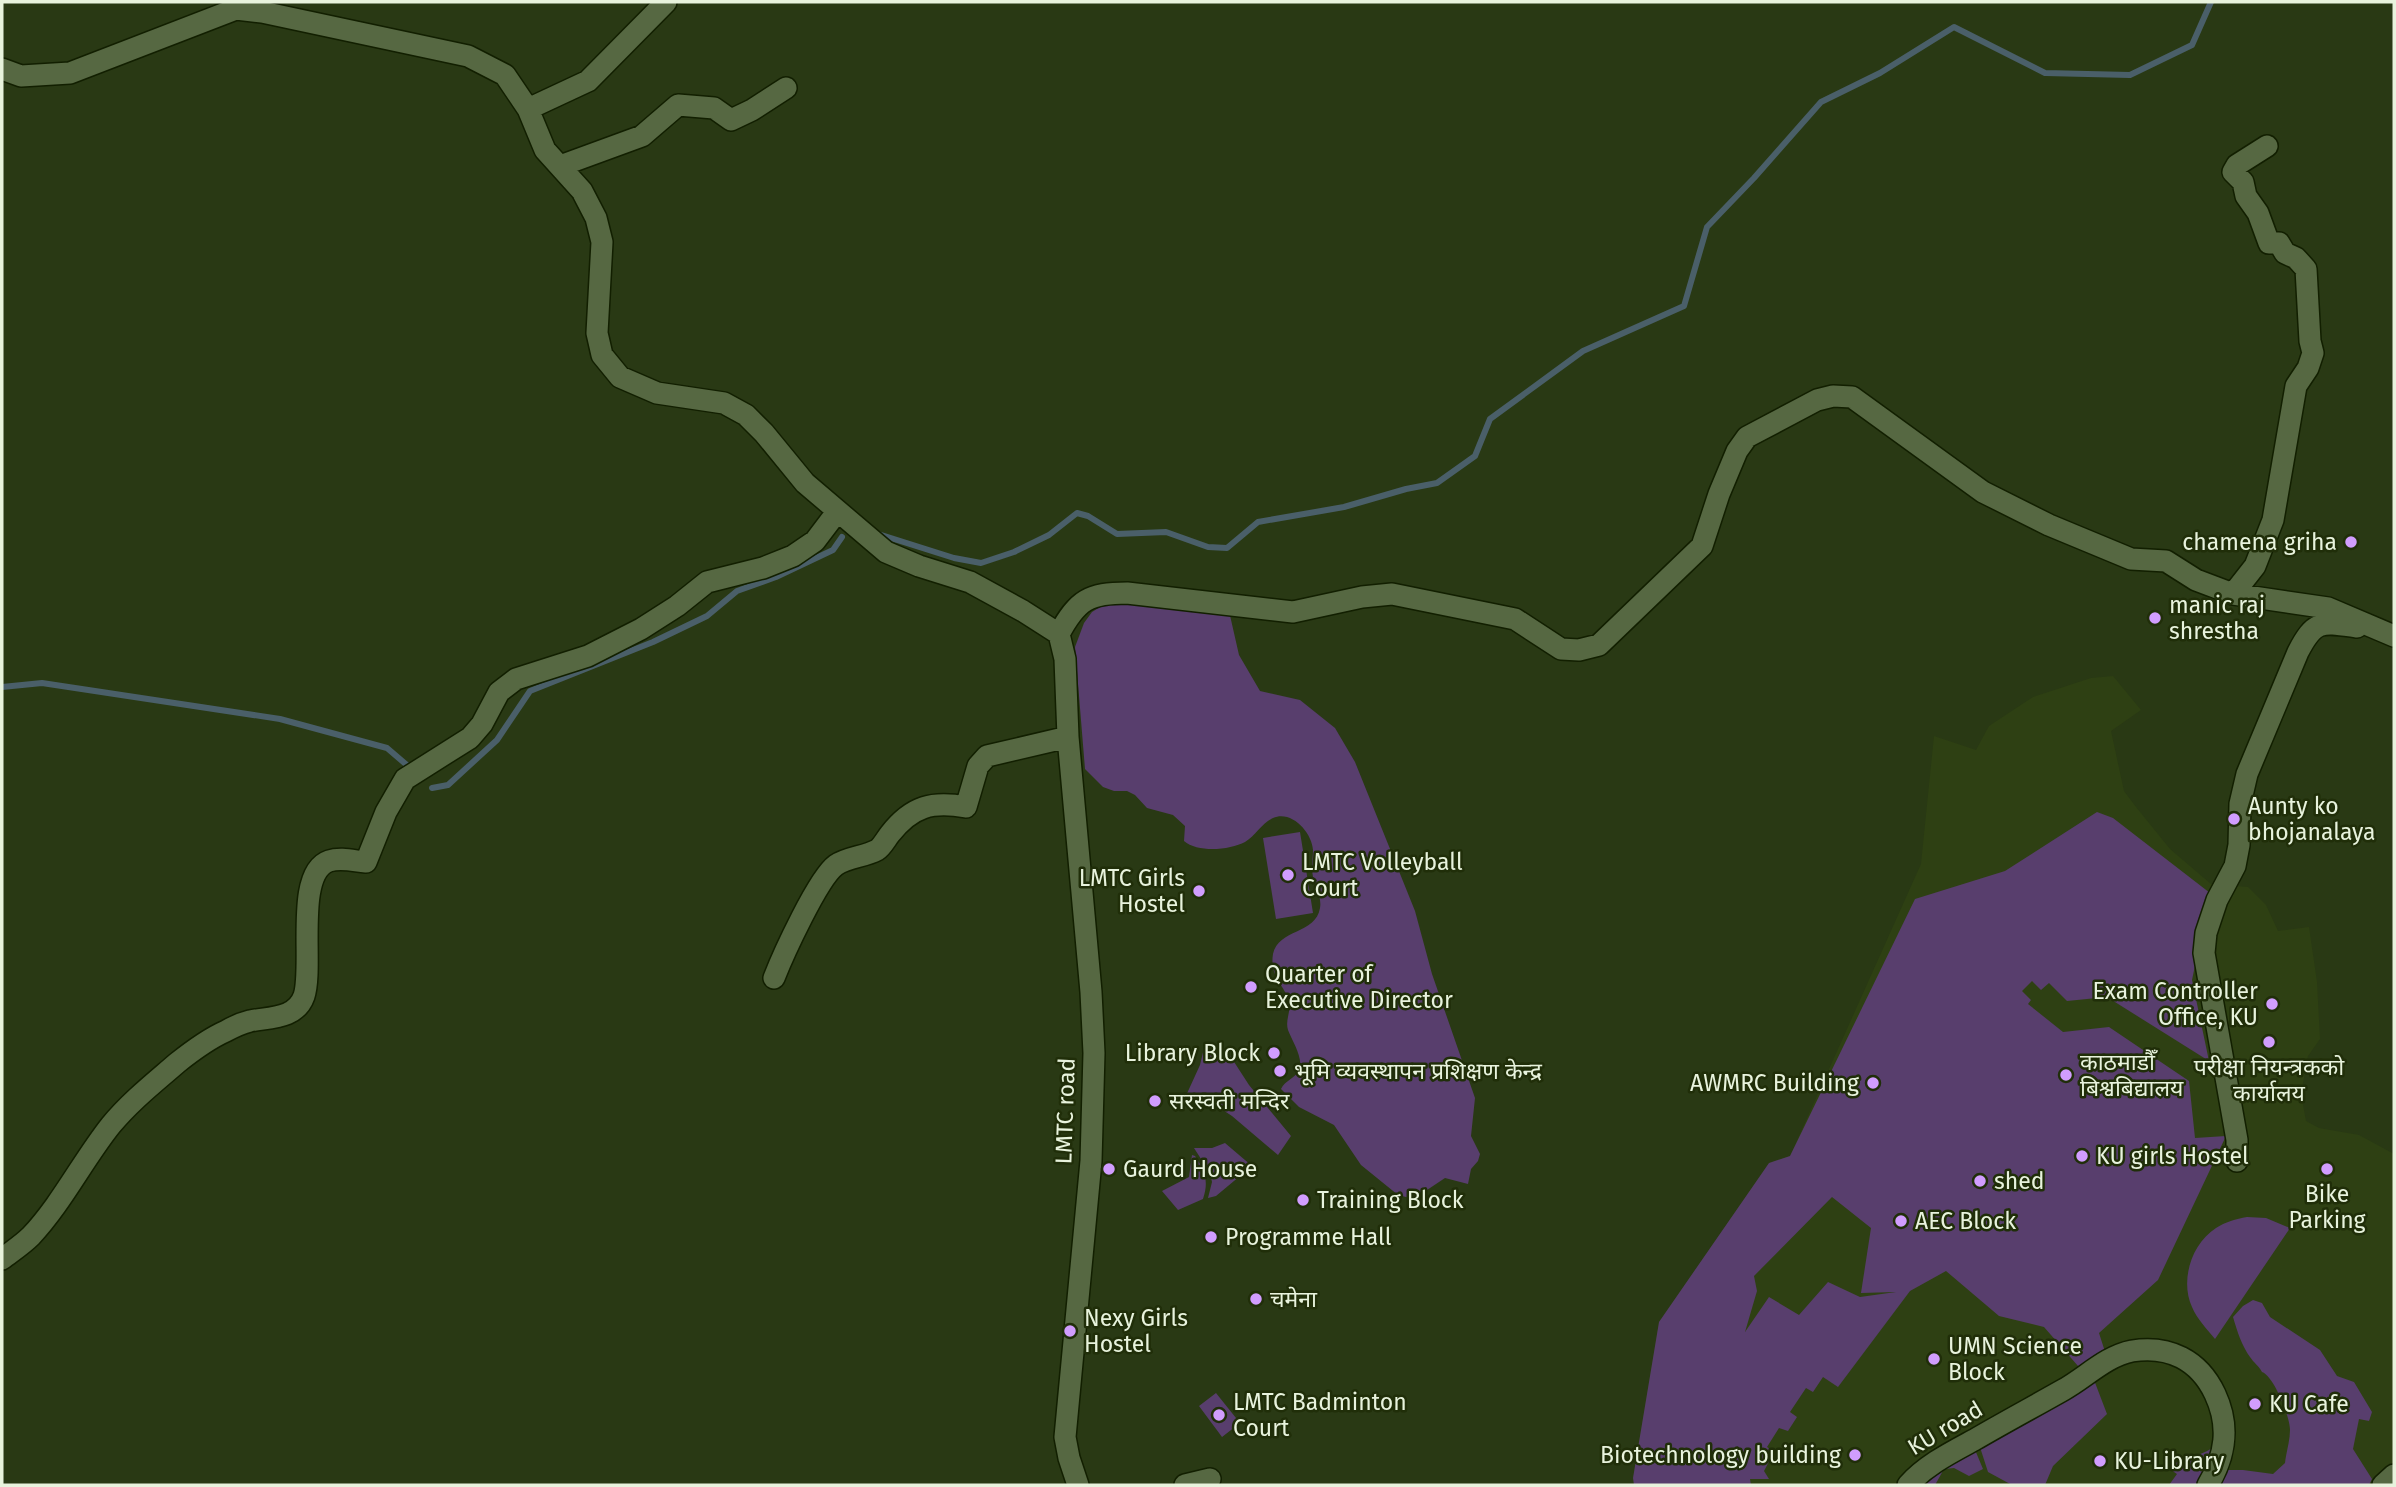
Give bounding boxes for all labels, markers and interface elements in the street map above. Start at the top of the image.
place label: chamena griha [2182,528,2337,556]
marker: chamena griha [2343,534,2359,550]
place label: manic raj shrestha [2169,591,2265,645]
marker: manic raj shrestha [2147,610,2163,626]
place label: Aunty ko bhojanalaya [2248,792,2376,846]
marker: Aunty ko bhojanalaya [2226,811,2242,827]
place label: LMTC Volleyball Court [1302,848,1463,902]
place label: LMTC Girls Hostel [1079,864,1185,918]
marker: LMTC Volleyball Court [1280,867,1296,883]
marker: LMTC Girls Hostel [1191,883,1207,899]
place label: Quarter of Executive Director [1265,960,1453,1014]
place label: Exam Controller Office, KU [2093,977,2258,1031]
marker: Quarter of Executive Director [1243,979,1259,995]
marker: Exam Controller Office, KU [2264,996,2280,1012]
marker: परीक्षा नियन्त्रकको कार्यालय [2261,1034,2277,1050]
place label: Library Block [1125,1039,1260,1067]
marker: Library Block [1266,1045,1282,1061]
place label: काठमाडौँ बिश्वबिद्यालय [2080,1048,2184,1102]
place label: परीक्षा नियन्त्रकको कार्यालय [2194,1053,2345,1107]
street label: LMTC road [1049,1057,1081,1165]
place label: भूमि व्यवस्थापन प्रशिक्षण केन्द्र [1294,1057,1543,1086]
marker: भूमि व्यवस्थापन प्रशिक्षण केन्द्र [1272,1063,1288,1079]
marker: काठमाडौँ बिश्वबिद्यालय [2058,1067,2074,1083]
place label: AWMRC Building [1690,1069,1859,1097]
marker: AWMRC Building [1865,1075,1881,1091]
place label: सरस्वती मन्दिर [1169,1087,1290,1115]
marker: सरस्वती मन्दिर [1147,1093,1163,1109]
place label: KU girls Hostel [2096,1142,2249,1170]
marker: KU girls Hostel [2074,1148,2090,1164]
place label: Gaurd House [1123,1155,1257,1183]
marker: Gaurd House [1101,1161,1117,1177]
marker: Bike Parking [2319,1161,2335,1177]
place label: shed [1994,1167,2045,1195]
marker: shed [1972,1173,1988,1189]
place label: Bike Parking [2288,1180,2366,1234]
place label: Training Block [1317,1186,1464,1214]
marker: Training Block [1295,1192,1311,1208]
place label: AEC Block [1915,1207,2016,1235]
marker: AEC Block [1893,1213,1909,1229]
place label: Programme Hall [1225,1223,1392,1251]
marker: Programme Hall [1203,1229,1219,1245]
place label: चमेना [1270,1285,1318,1313]
marker: चमेना [1248,1291,1264,1307]
place label: Nexy Girls Hostel [1084,1304,1188,1358]
marker: Nexy Girls Hostel [1062,1323,1078,1339]
place label: UMN Science Block [1948,1332,2082,1386]
marker: UMN Science Block [1926,1351,1942,1367]
place label: LMTC Badminton Court [1233,1388,1407,1442]
place label: KU Cafe [2269,1390,2349,1418]
street label: KU road [1902,1395,1988,1461]
marker: KU Cafe [2247,1396,2263,1412]
marker: LMTC Badminton Court [1211,1407,1227,1423]
place label: Biotechnology building [1600,1441,1841,1469]
marker: Biotechnology building [1847,1447,1863,1463]
place label: KU-Library [2114,1447,2225,1475]
marker: KU-Library [2092,1453,2108,1469]

